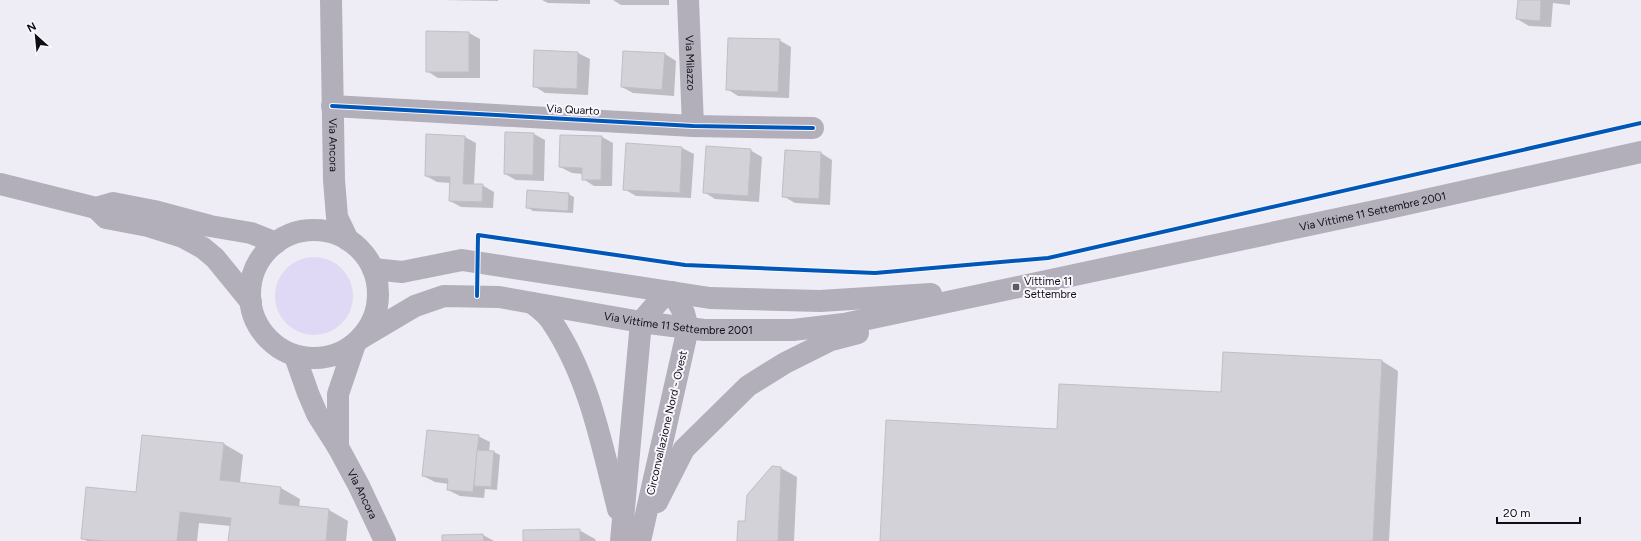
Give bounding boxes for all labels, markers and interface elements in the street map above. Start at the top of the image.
north arrow [16,16,56,56]
text: N [25,20,38,35]
street label: Via Milazzo [683,35,698,91]
street label: Via Quarto [546,102,600,118]
street label: Via Ancora [326,118,340,172]
street label: Via Vittime 11 Settembre 2001 [1298,189,1447,233]
place label: Vittime 11 Settembre [1024,275,1077,301]
marker: Vittime 11 Settembre [1011,282,1021,292]
street label: Via Vittime 11 Settembre 2001 [603,309,753,337]
street label: Circonvallazione Nord - Ovest [644,349,690,497]
street label: Via Ancora [345,467,380,521]
scale bar [1497,499,1580,525]
text: 20 m [1503,506,1531,520]

